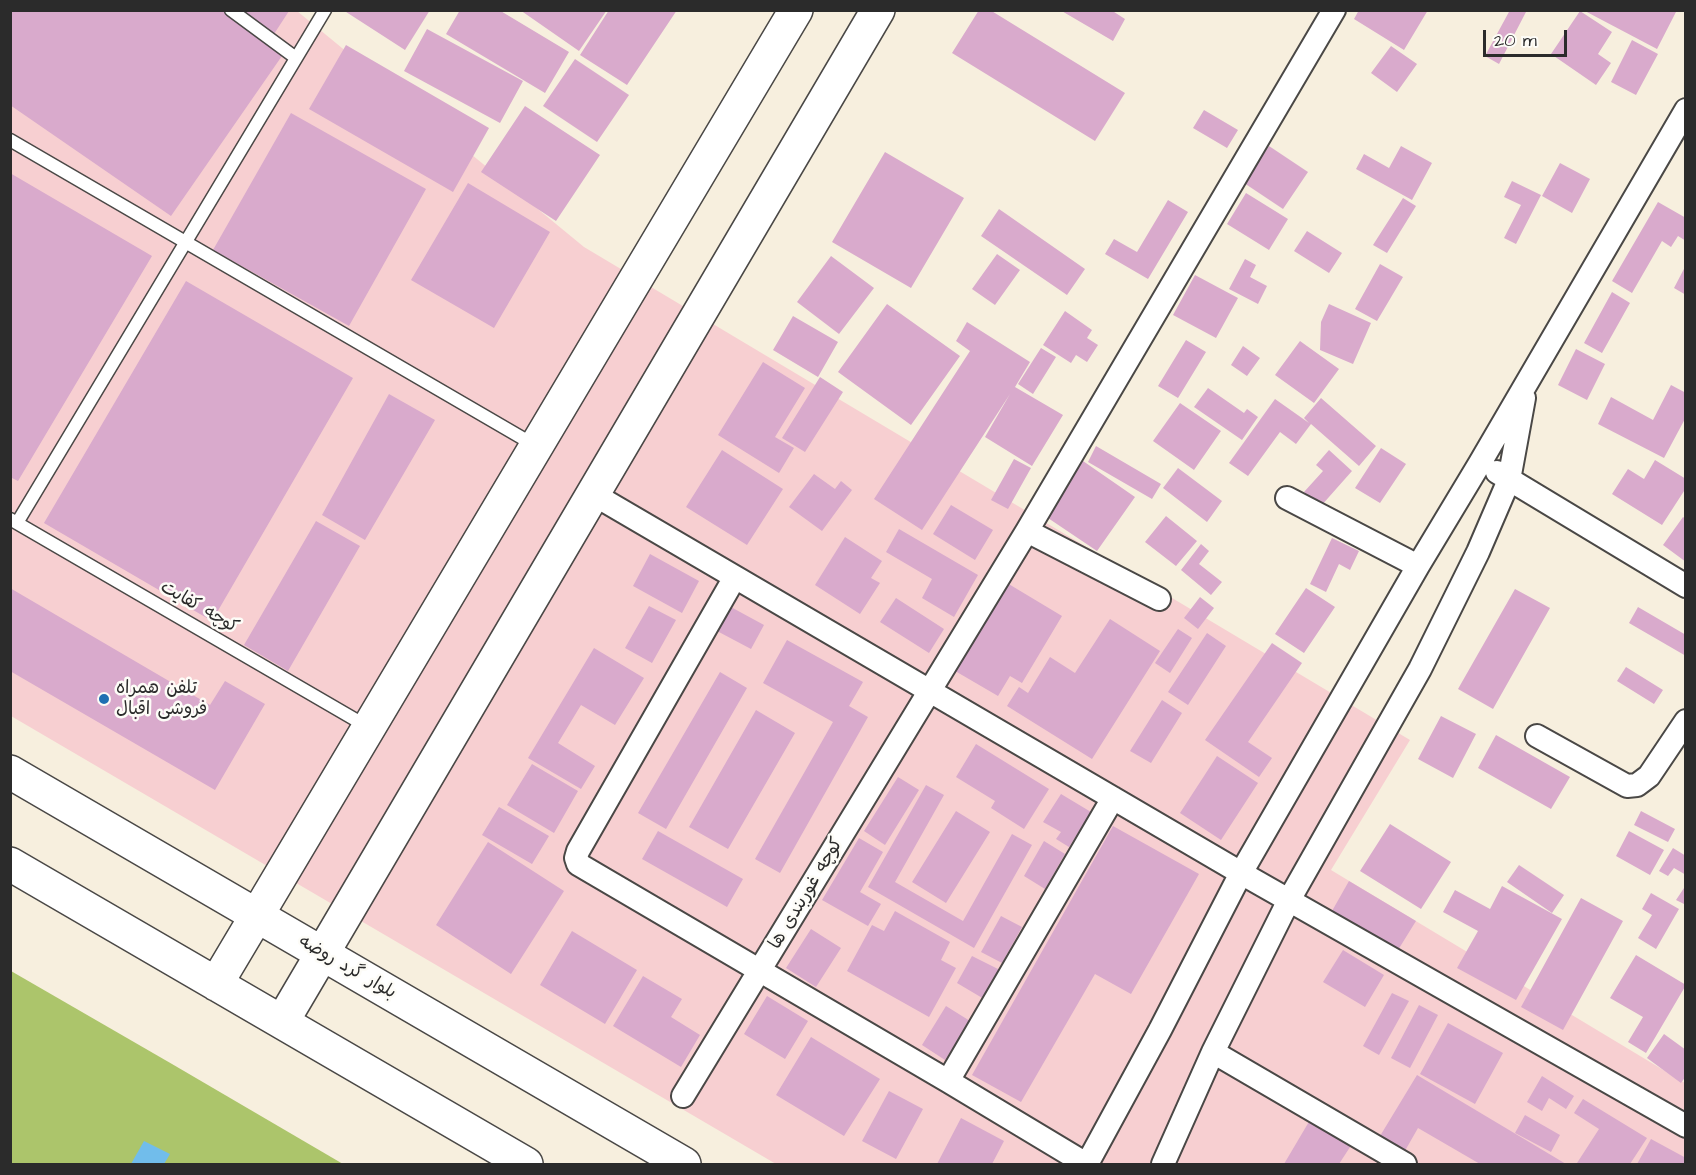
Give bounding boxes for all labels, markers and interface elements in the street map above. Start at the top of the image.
scale bar [1486,18,1570,56]
text: 20 m [1494,28,1537,53]
street label: کوچه کفایت [156,577,242,639]
place label: تلفن همراه فروشی اقبال [116,678,207,720]
marker: تلفن همراه فروشی اقبال [97,692,111,706]
street label: کوچه غوربندی ها [765,834,849,954]
street label: بلوار گرد روضه [295,931,399,1005]

